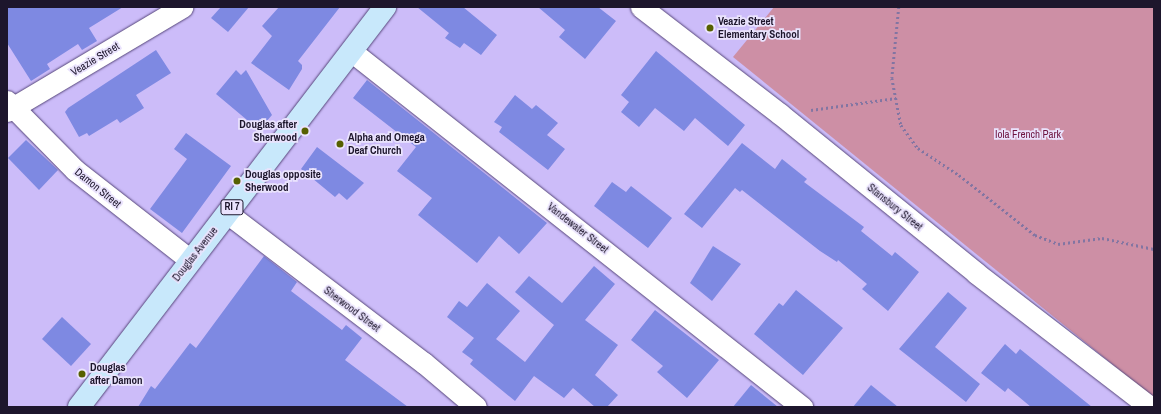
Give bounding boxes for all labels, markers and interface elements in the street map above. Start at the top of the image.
place label: Veazie Street Elementary School [718,15,799,41]
marker: Veazie Street Elementary School [705,23,715,33]
street label: Veazie Street [68,39,122,79]
place label: Douglas after Sherwood [239,118,297,144]
marker: Douglas after Sherwood [300,126,310,136]
park label: Iola French Park [995,127,1061,141]
place label: Alpha and Omega Deaf Church [348,131,425,157]
marker: Alpha and Omega Deaf Church [335,139,345,149]
street label: Damon Street [72,165,124,211]
place label: Douglas opposite Sherwood [245,168,321,194]
marker: Douglas opposite Sherwood [232,176,242,186]
street label: Stansbury Street [865,181,925,233]
road number: RI 7 [220,199,244,215]
street label: Vandewater Street [545,200,611,256]
street label: Douglas Avenue [169,224,221,284]
street label: Sherwood Street [321,284,383,334]
place label: Douglas after Damon [90,361,143,387]
marker: Douglas after Damon [77,369,87,379]

